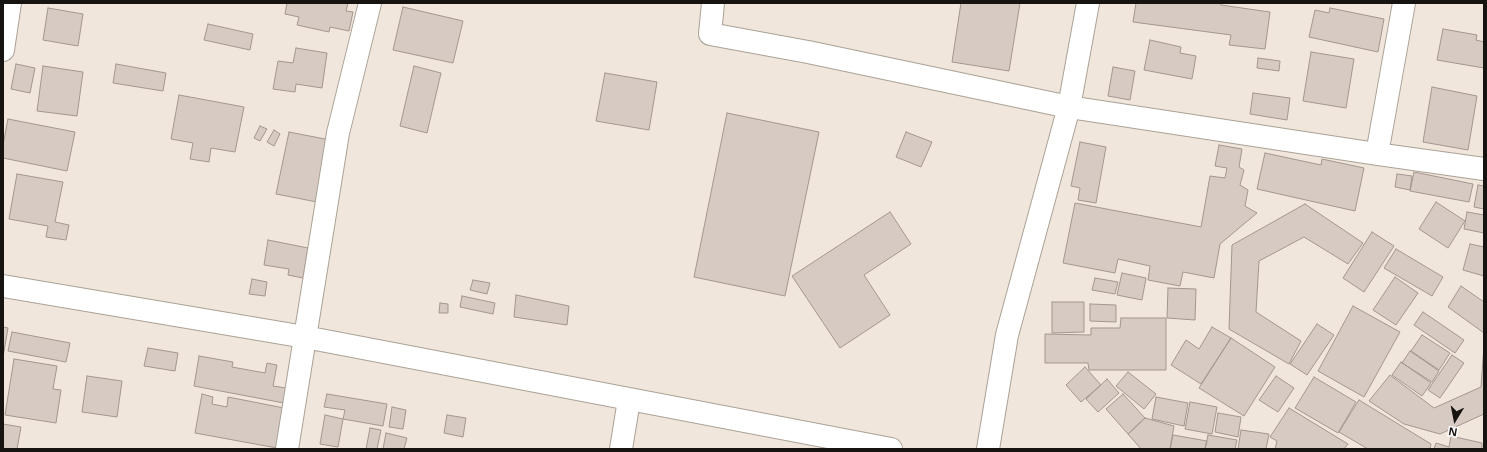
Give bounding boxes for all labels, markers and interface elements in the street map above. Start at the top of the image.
north arrow [1435,400,1475,440]
text: N [1447,424,1459,440]

